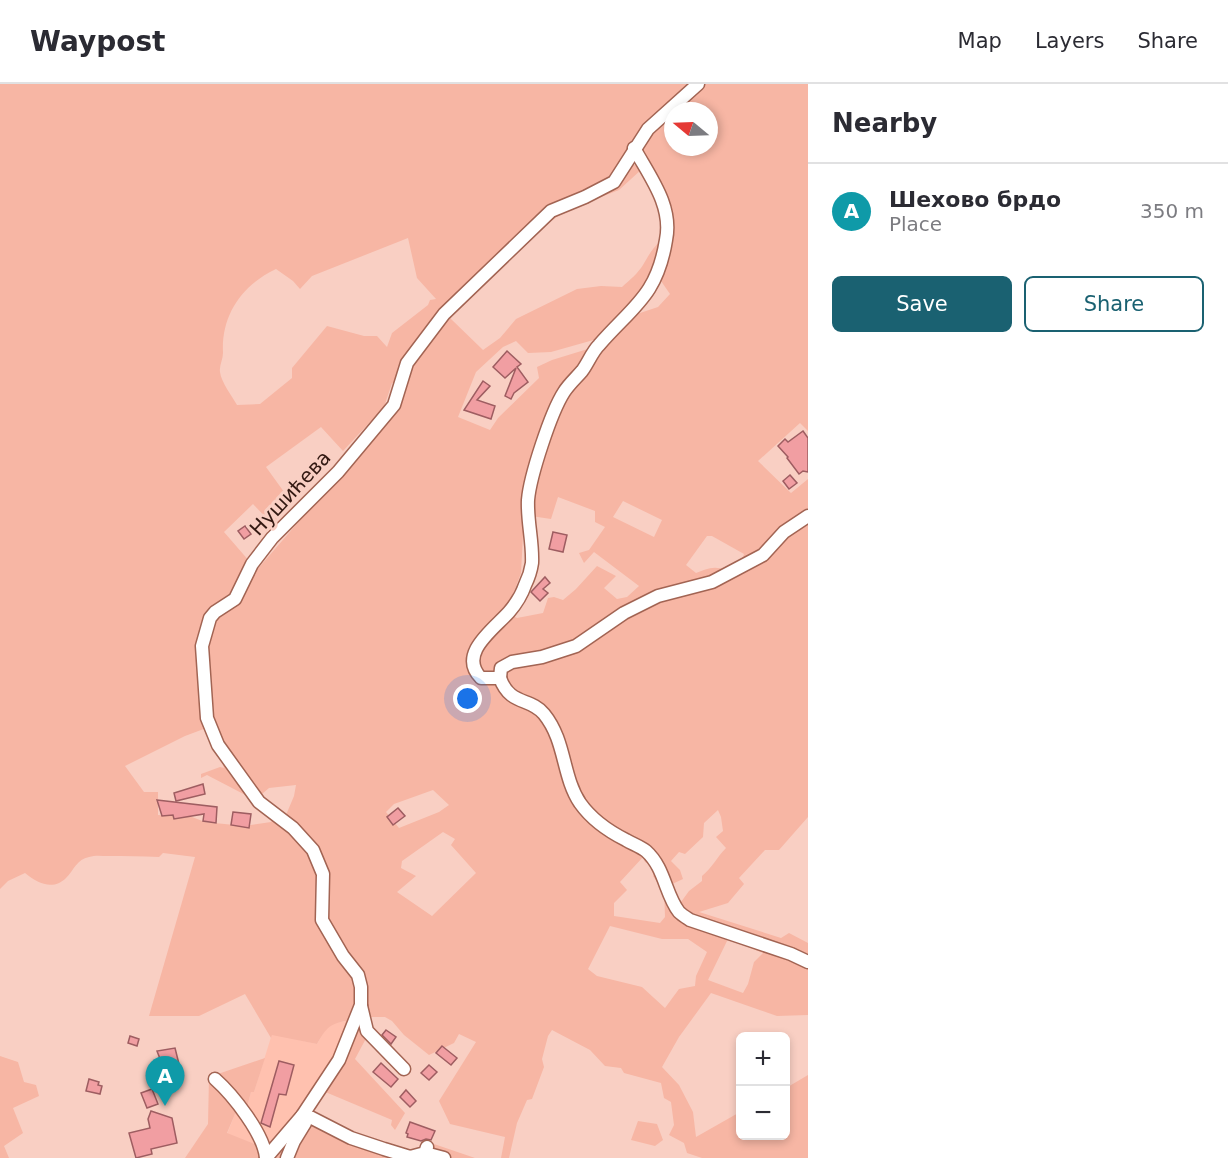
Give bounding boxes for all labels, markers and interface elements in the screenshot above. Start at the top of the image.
text: Waypost [30,25,166,58]
text: Map [958,29,1002,53]
text: Layers [1035,29,1104,53]
text: Share [1137,29,1198,53]
north arrow [664,102,718,156]
text: Nearby [832,108,937,138]
text: Шехово брдо [889,187,1061,212]
text: A [844,199,859,223]
text: 350 m [1140,199,1204,223]
text: Place [889,212,942,236]
button: Save [832,276,1012,332]
button: Share [1024,276,1204,332]
street label: Нушићева [245,445,335,541]
your location [453,684,482,713]
map controls [736,1032,790,1140]
button: + [736,1032,790,1086]
pin: A [146,1056,184,1106]
button: − [736,1086,790,1140]

